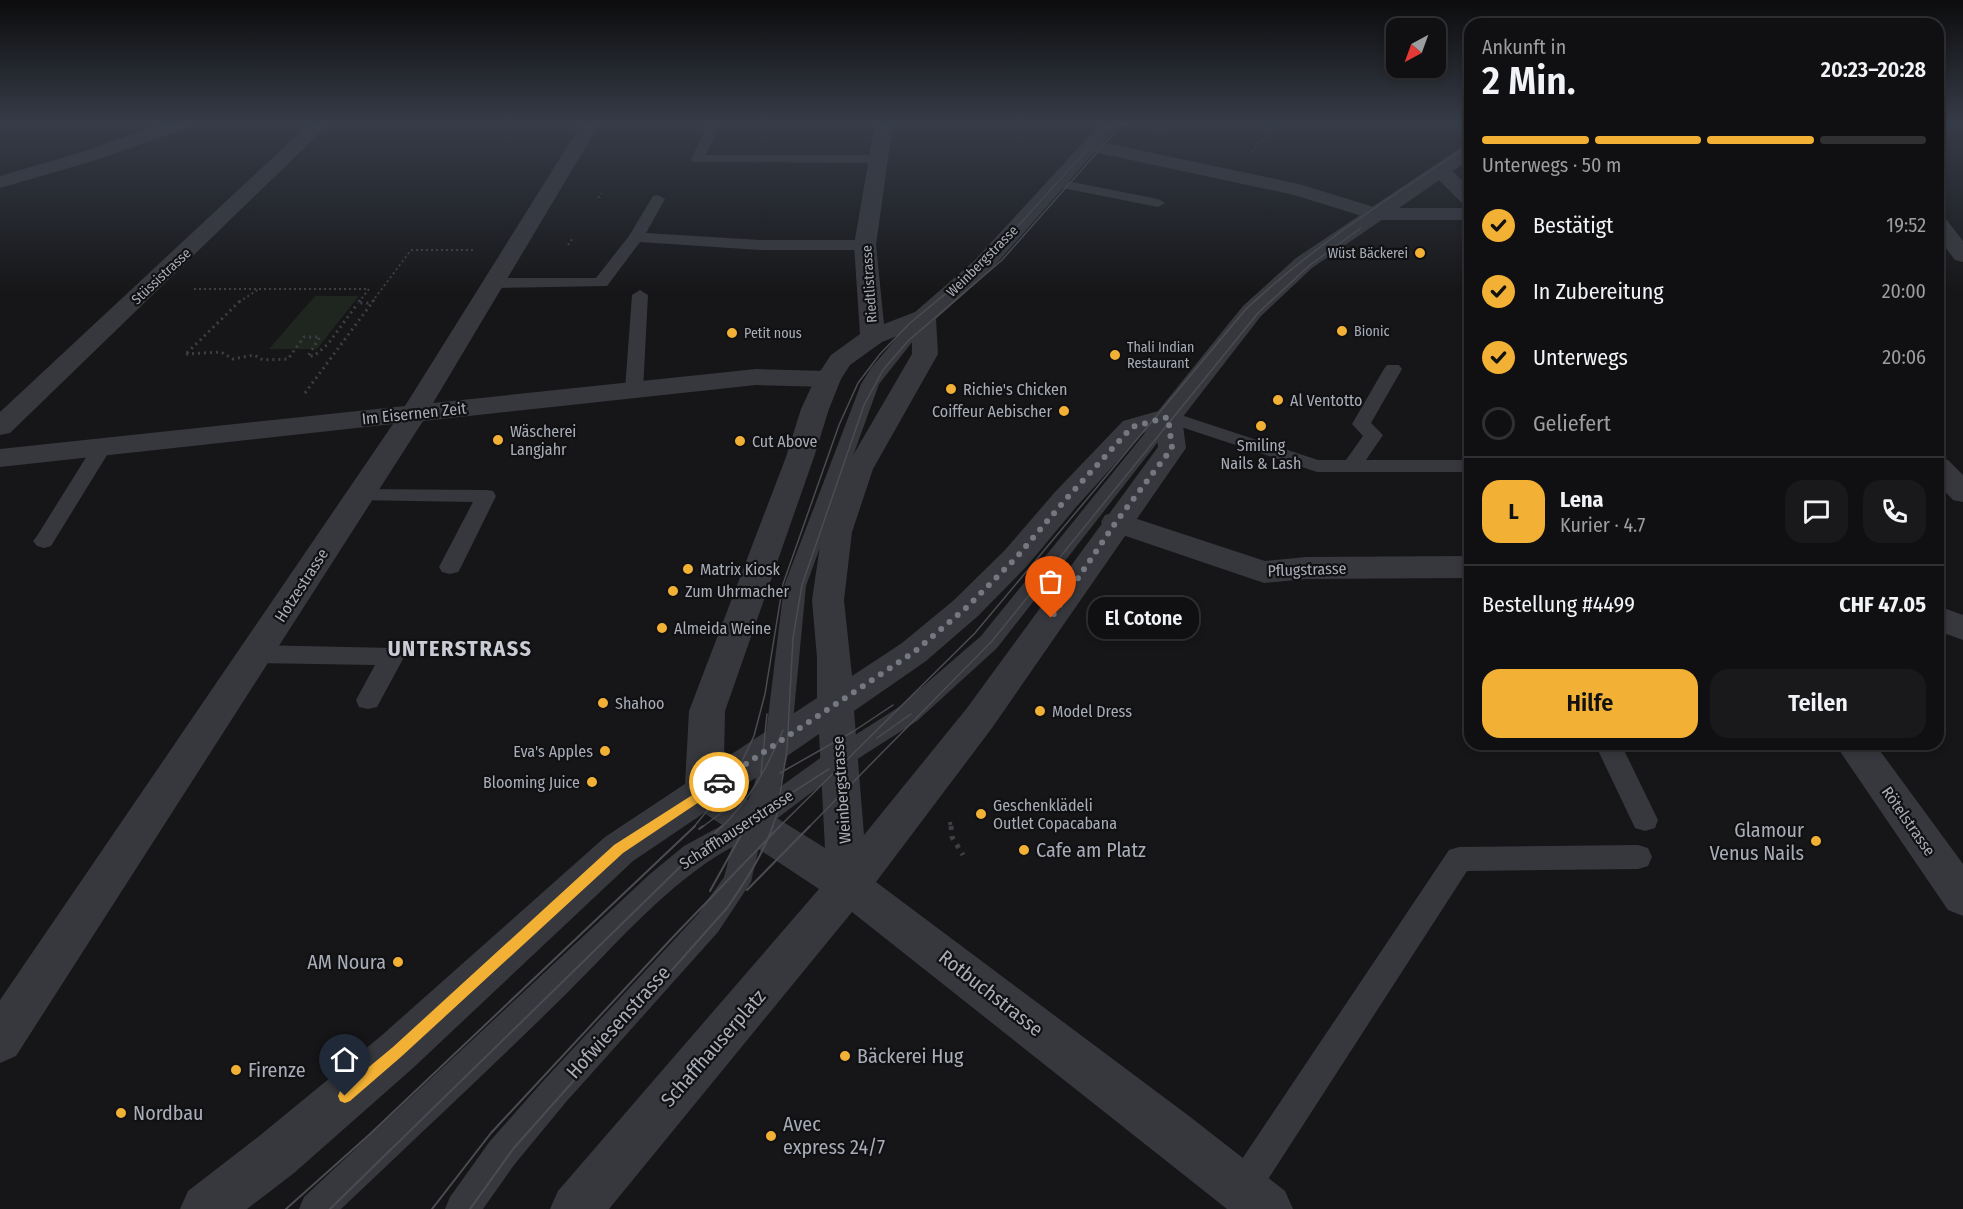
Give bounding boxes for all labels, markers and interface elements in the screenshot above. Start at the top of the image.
north arrow [1386,18,1446,78]
map controls [1386,18,1446,78]
text: Ankunft in [1482,35,1566,59]
text: 20:23–20:28 [1821,56,1926,83]
text: 2 Min. [1482,58,1576,104]
text: Unterwegs · 50 m [1482,153,1622,177]
icon: check [1482,209,1515,242]
text: Bestätigt [1533,212,1613,239]
text: 19:52 [1886,213,1926,237]
street label: Weinbergstrasse [943,222,1022,301]
street label: Stüssistrasse [128,245,195,308]
street label: Riedtlistrasse [858,245,881,323]
place label: Wüst Bäckerei [1328,245,1408,262]
marker: Wüst Bäckerei [1413,246,1427,260]
icon: check [1482,275,1515,308]
text: In Zubereitung [1533,278,1664,305]
text: 20:00 [1882,279,1926,303]
place label: Bionic [1354,323,1389,340]
marker: Bionic [1335,324,1349,338]
place label: Petit nous [744,325,802,342]
marker: Petit nous [725,326,739,340]
place label: Thali Indian Restaurant [1127,339,1194,372]
icon: check [1482,341,1515,374]
text: Unterwegs [1533,344,1628,371]
text: 20:06 [1882,345,1926,369]
marker: Thali Indian Restaurant [1108,348,1122,362]
place label: Richie's Chicken [963,380,1067,399]
marker: Richie's Chicken [944,382,958,396]
place label: Al Ventotto [1290,391,1363,410]
marker: Al Ventotto [1271,393,1285,407]
street label: Im Eisernen Zeit [361,398,468,428]
place label: Coiffeur Aebischer [932,402,1052,421]
marker: Coiffeur Aebischer [1057,404,1071,418]
text: Geliefert [1533,410,1611,437]
marker: Smiling Nails & Lash [1254,419,1268,433]
place label: Wäscherei Langjahr [510,422,576,459]
place label: Cut Above [752,432,818,451]
marker: Wäscherei Langjahr [491,433,505,447]
marker: Cut Above [733,434,747,448]
place label: Smiling Nails & Lash [1221,436,1301,473]
button: chat [1785,480,1848,543]
button: phone [1863,480,1926,543]
text: Lena [1560,486,1603,513]
text: L [1508,498,1519,525]
text: Kurier · 4.7 [1560,513,1645,537]
street label: Hotzestrasse [271,545,332,626]
pin [1025,556,1076,618]
street label: Pflugstrasse [1267,559,1347,580]
place label: Matrix Kiosk [700,560,781,579]
marker: Matrix Kiosk [681,562,695,576]
icon: bag [1034,565,1067,598]
place label: Zum Uhrmacher [685,582,789,601]
marker: Zum Uhrmacher [666,584,680,598]
text: Bestellung #4499 [1482,591,1635,618]
text: CHF 47.05 [1839,591,1926,618]
callout: El Cotone [1087,597,1198,639]
text: El Cotone [1105,606,1182,630]
place label: Almeida Weine [674,619,771,638]
marker: Almeida Weine [655,621,669,635]
district label: UNTERSTRASS [388,635,532,662]
button: Hilfe [1482,669,1698,738]
button: Teilen [1710,669,1926,738]
place label: Shahoo [615,694,664,713]
marker: Shahoo [596,696,610,710]
place label: Model Dress [1052,702,1132,721]
marker: Model Dress [1033,704,1047,718]
street label: Weinbergstrasse [828,736,855,844]
place label: Eva's Apples [513,742,593,761]
marker: Eva's Apples [598,744,612,758]
courier [689,752,749,812]
icon: car [703,766,736,799]
place label: Blooming Juice [483,773,580,792]
marker: Blooming Juice [585,775,599,789]
street label: Rötelstrasse [1878,783,1939,860]
street label: Schaffhauserstrasse [676,785,797,873]
place label: Geschenklädeli Outlet Copacabana [993,796,1117,833]
marker: Geschenklädeli Outlet Copacabana [974,807,988,821]
place label: Glamour Venus Nails [1709,818,1804,865]
marker: Glamour Venus Nails [1809,834,1823,848]
place label: Cafe am Platz [1036,838,1146,862]
marker: Cafe am Platz [1017,843,1031,857]
street label: Rotbuchstrasse [934,945,1048,1041]
place label: AM Noura [307,950,386,974]
marker: AM Noura [391,955,405,969]
street label: Hofwiesenstrasse [561,961,675,1083]
street label: Schaffhauserplatz [656,984,770,1111]
pin [319,1034,370,1096]
icon: home [328,1043,361,1076]
place label: Bäckerei Hug [857,1044,964,1068]
marker: Bäckerei Hug [838,1049,852,1063]
place label: Firenze [248,1058,306,1082]
marker: Firenze [229,1063,243,1077]
place label: Nordbau [133,1101,204,1125]
marker: Nordbau [114,1106,128,1120]
place label: Avec express 24/7 [783,1112,885,1159]
marker: Avec express 24/7 [764,1129,778,1143]

